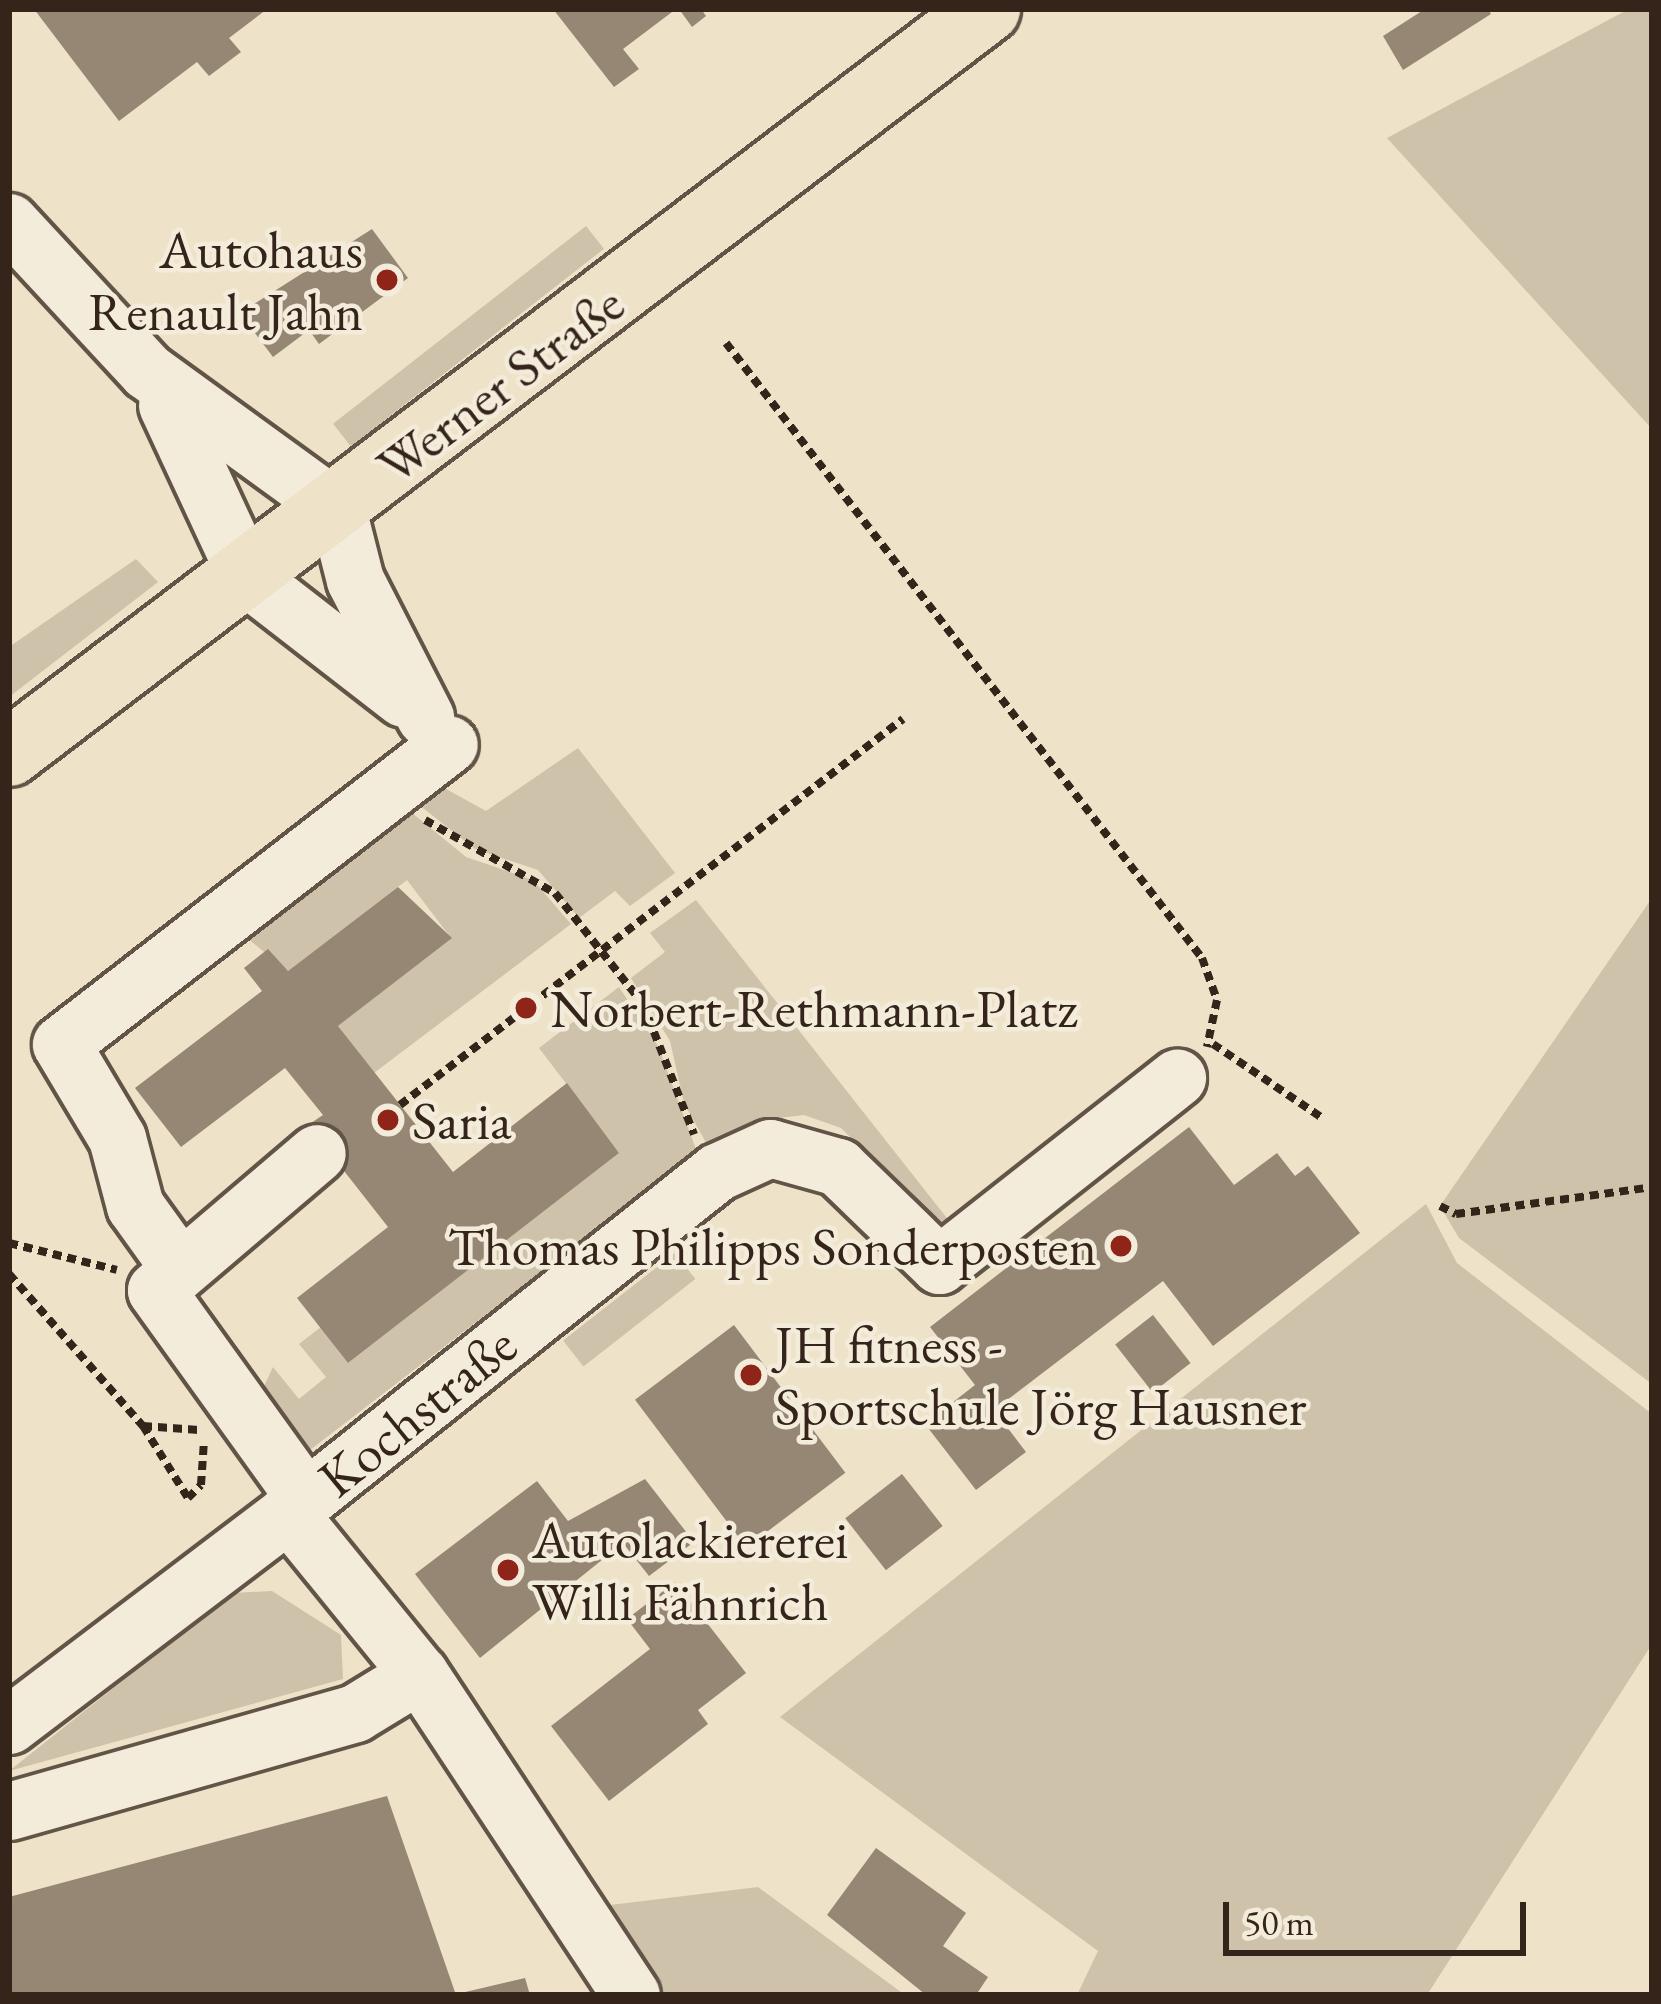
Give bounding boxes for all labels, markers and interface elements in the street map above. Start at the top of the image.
place label: Autohaus Renault Jahn [88,217,363,344]
marker: Autohaus Renault Jahn [374,267,400,293]
street label: Werner Straße [364,270,636,498]
place label: Norbert-Rethmann-Platz [550,976,1078,1040]
marker: Norbert-Rethmann-Platz [513,995,539,1021]
place label: Saria [412,1088,511,1152]
marker: Saria [375,1107,401,1133]
place label: Thomas Philipps Sonderposten [448,1214,1097,1278]
marker: Thomas Philipps Sonderposten [1108,1233,1134,1259]
street label: Kochstraße [305,1312,529,1510]
place label: JH fitness - Sportschule Jörg Hausner [775,1312,1307,1438]
marker: JH fitness - Sportschule Jörg Hausner [738,1362,764,1388]
place label: Autolackiererei Willi Fähnrich [532,1507,848,1634]
marker: Autolackiererei Willi Fähnrich [495,1557,521,1583]
scale bar [1229,1878,1532,1952]
text: 50 m [1244,1899,1314,1946]

